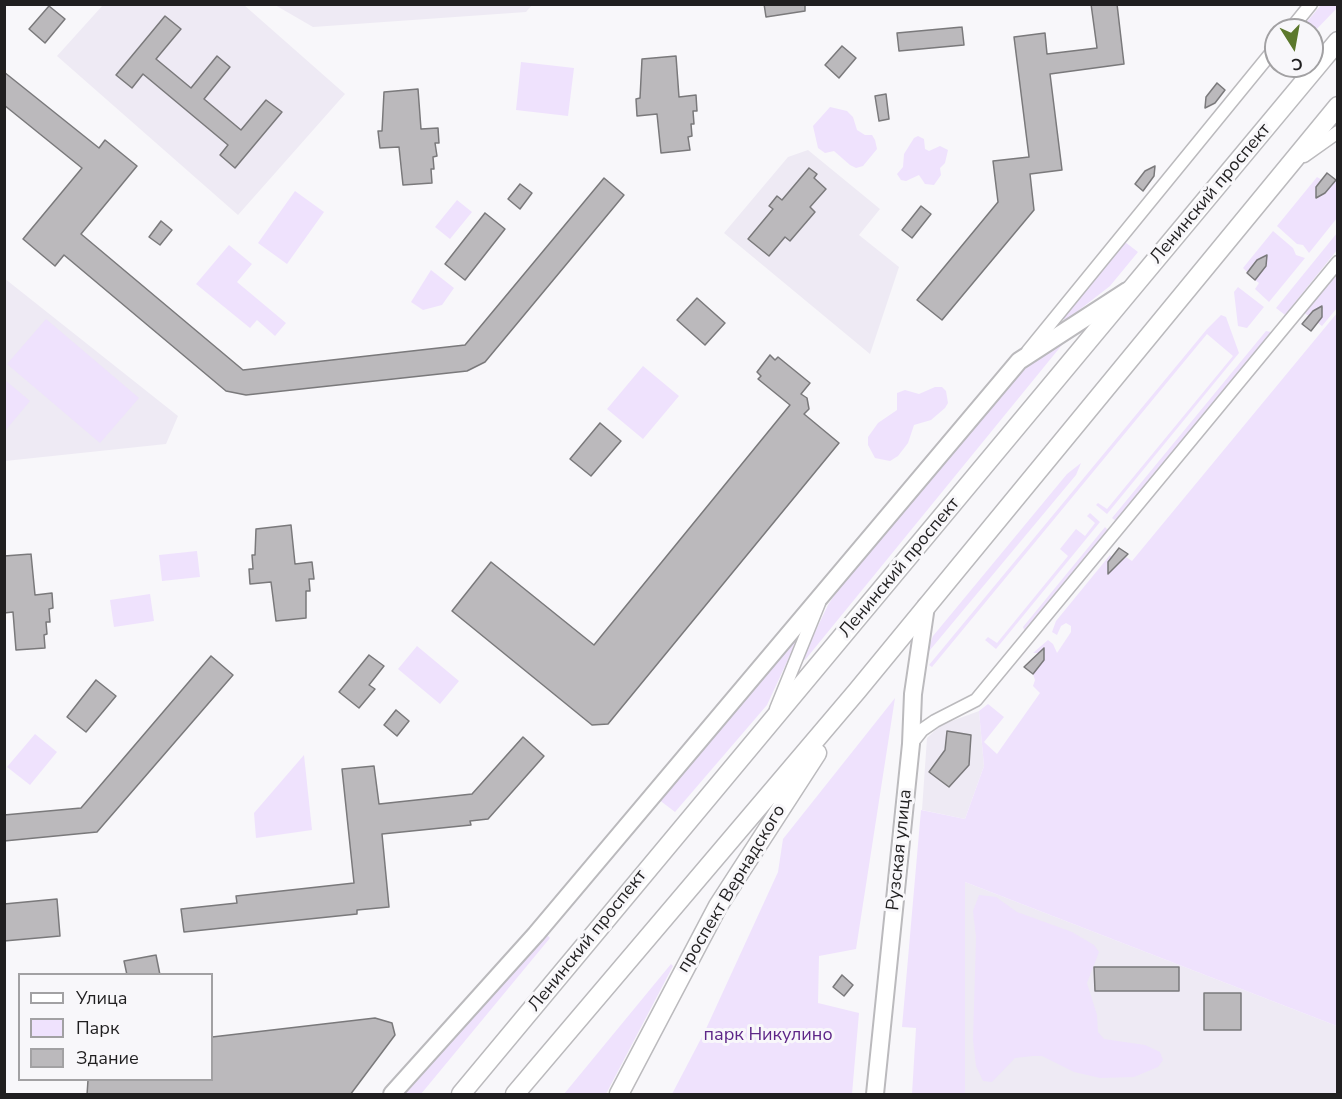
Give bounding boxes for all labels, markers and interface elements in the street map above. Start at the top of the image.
north arrow [1264,18,1324,78]
text: С [1290,52,1304,76]
street label: Ленинский проспект [1146,120,1276,268]
street label: Ленинский проспект [835,494,965,642]
street label: Рузская улица [883,788,917,912]
street label: проспект Вернадского [673,801,791,977]
street label: Ленинский проспект [524,866,652,1016]
legend [18,973,213,1081]
text: Улица [76,986,127,1010]
text: Парк [76,1016,119,1040]
park label: парк Никулино [703,1025,833,1047]
text: Здание [76,1046,139,1070]

